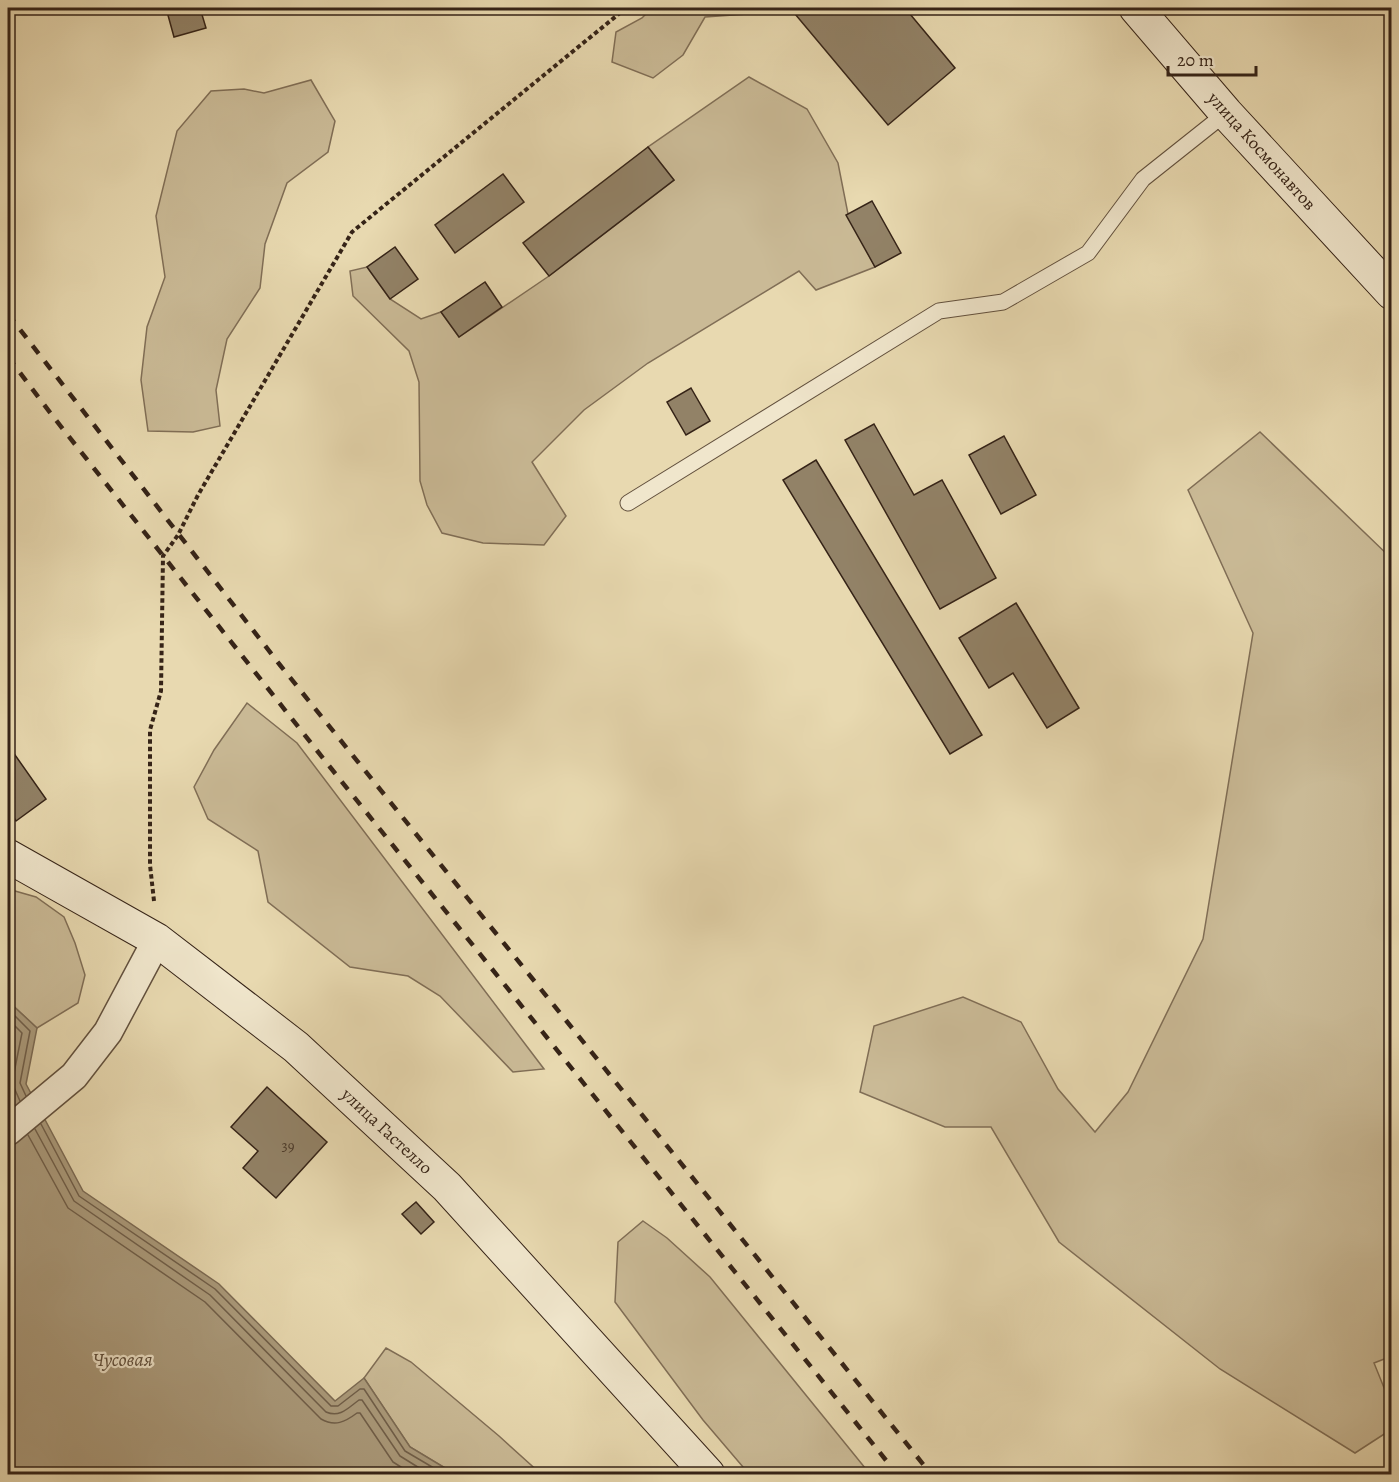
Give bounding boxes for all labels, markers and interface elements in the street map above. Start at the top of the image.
scale bar [1168,39,1256,77]
text: 20 m [1177,48,1214,72]
street label: улица Космонавтов [1202,86,1322,215]
street label: улица Гастелло [335,1082,438,1180]
house number: 39 [281,1136,295,1156]
water label: Чусовая [93,1346,153,1373]

